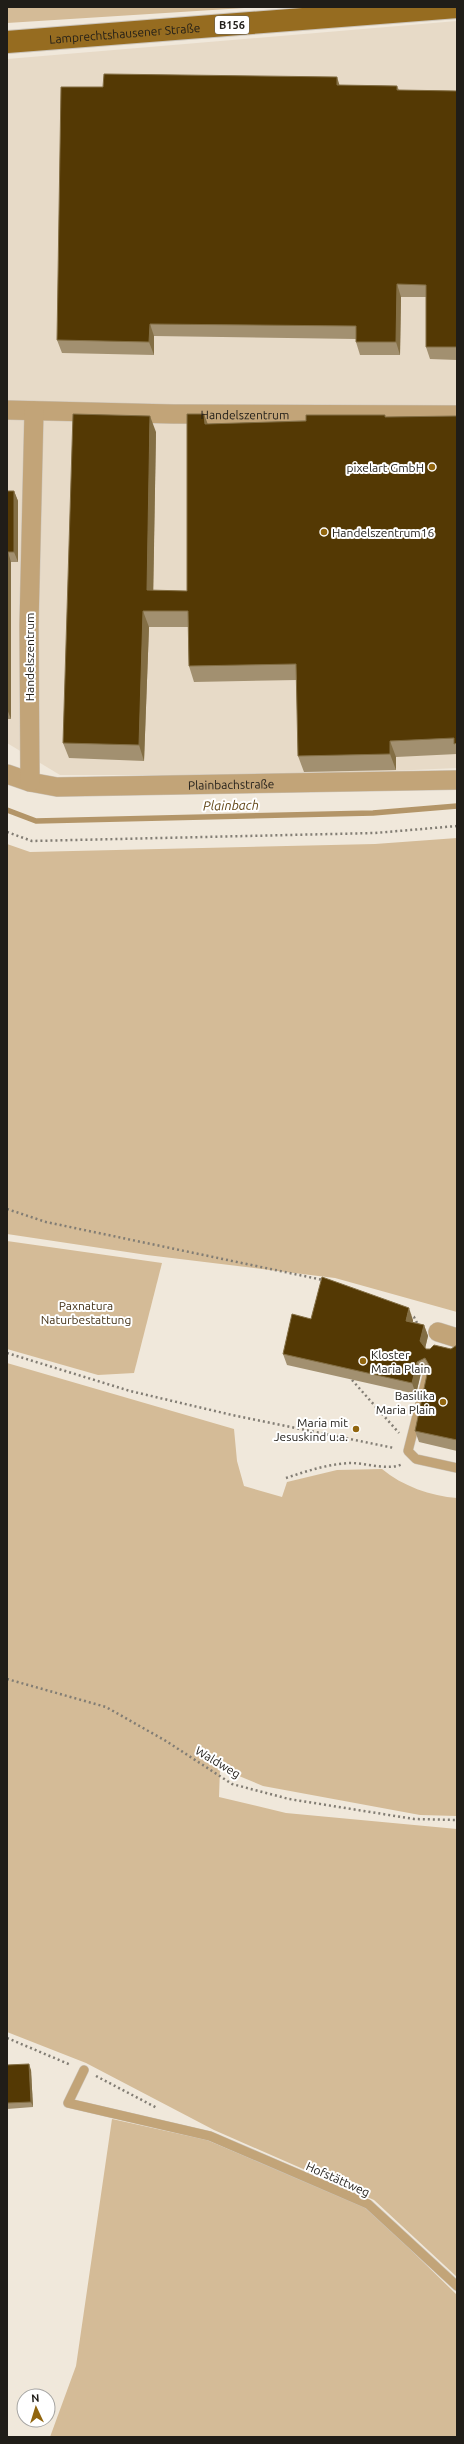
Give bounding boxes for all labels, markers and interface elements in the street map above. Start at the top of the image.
road number: B156 [215,16,249,34]
street label: Lamprechtshausener Straße [49,20,201,45]
street label: Handelszentrum [201,408,289,421]
place label: pixelart GmbH [346,461,424,474]
marker: pixelart GmbH [427,462,437,472]
place label: Handelszentrum16 [332,526,434,539]
marker: Handelszentrum16 [319,527,329,537]
street label: Handelszentrum [23,613,36,701]
street label: Plainbachstraße [188,777,275,791]
water label: Plainbach [203,798,259,812]
park label: Paxnatura Naturbestattung [41,1299,131,1326]
place label: Kloster Maria Plain [371,1348,430,1375]
marker: Kloster Maria Plain [358,1356,368,1366]
place label: Basilika Maria Plain [376,1389,435,1416]
marker: Basilika Maria Plain [438,1397,448,1407]
place label: Maria mit Jesuskind u.a. [274,1416,348,1443]
marker: Maria mit Jesuskind u.a. [351,1424,361,1434]
street label: Waldweg [193,1744,243,1780]
street label: Hofstättweg [304,2159,372,2199]
north arrow [16,2388,56,2428]
text: N [31,2392,40,2404]

